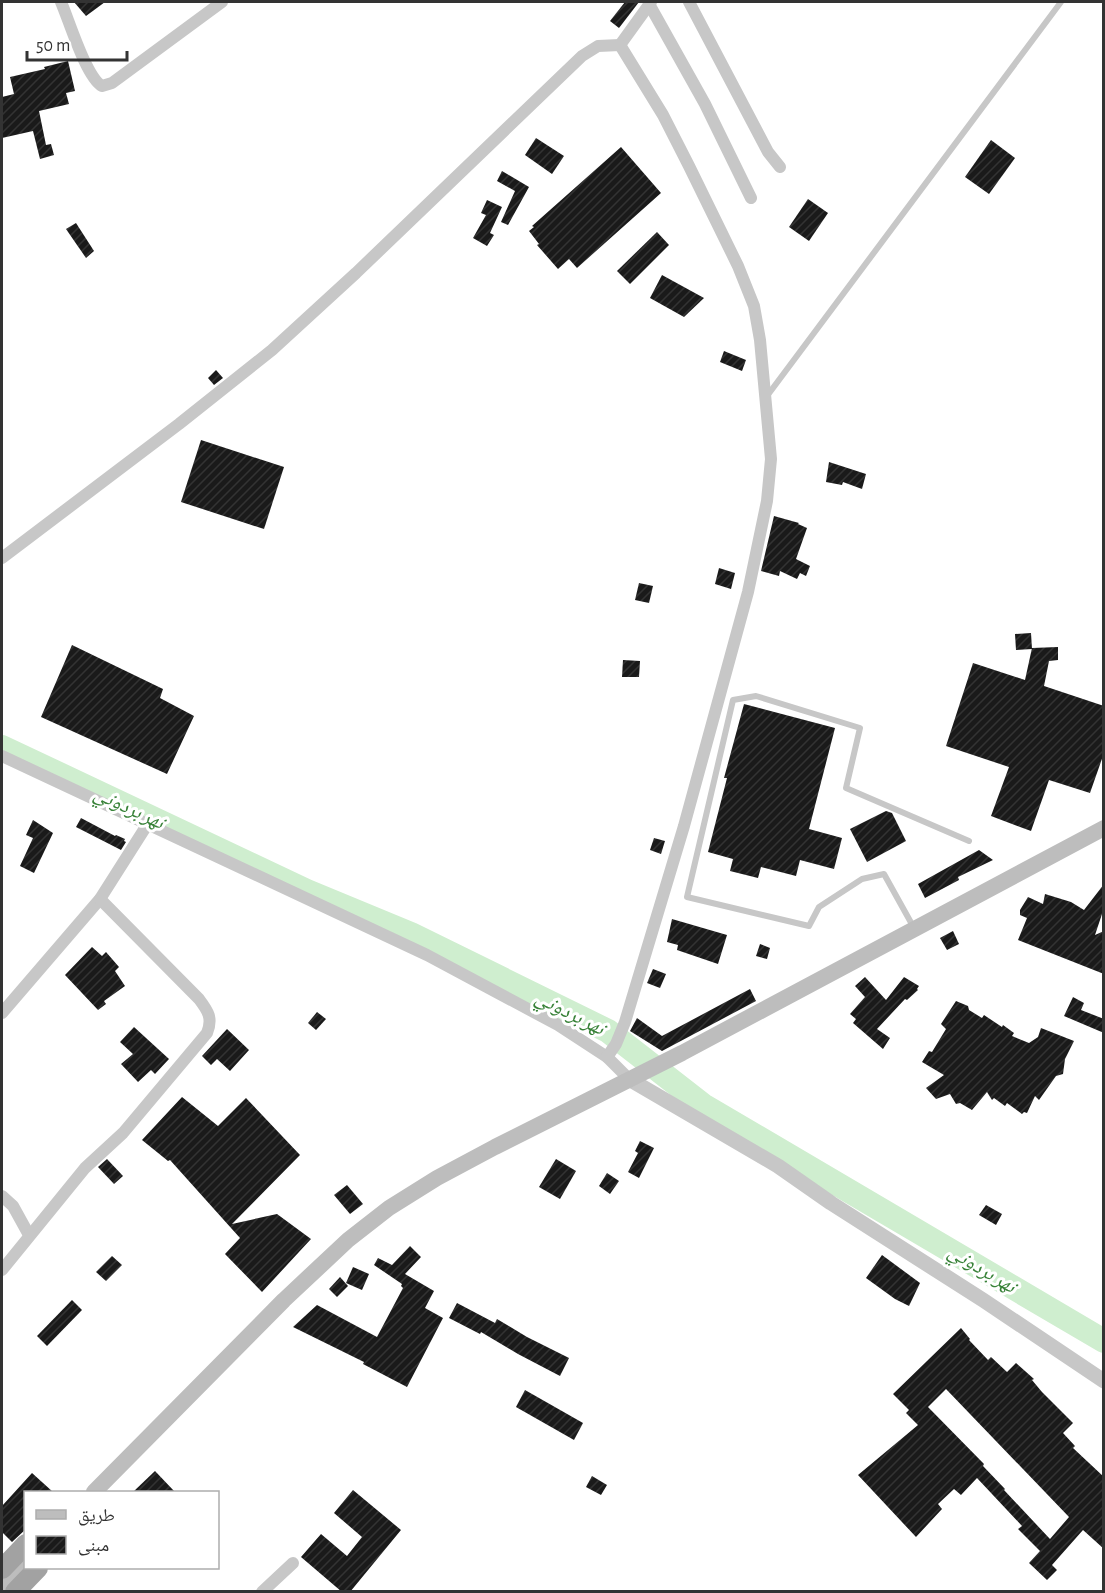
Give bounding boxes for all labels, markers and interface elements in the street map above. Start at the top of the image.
scale bar [27,24,128,62]
text: 50 m [36,37,70,55]
water label: نهر بردوني [89,783,170,839]
water label: نهر بردوني [530,987,610,1045]
water label: نهر بردوني [942,1241,1022,1303]
legend [24,1491,219,1569]
text: طريق [78,1507,115,1526]
text: مبنى [78,1537,109,1556]

